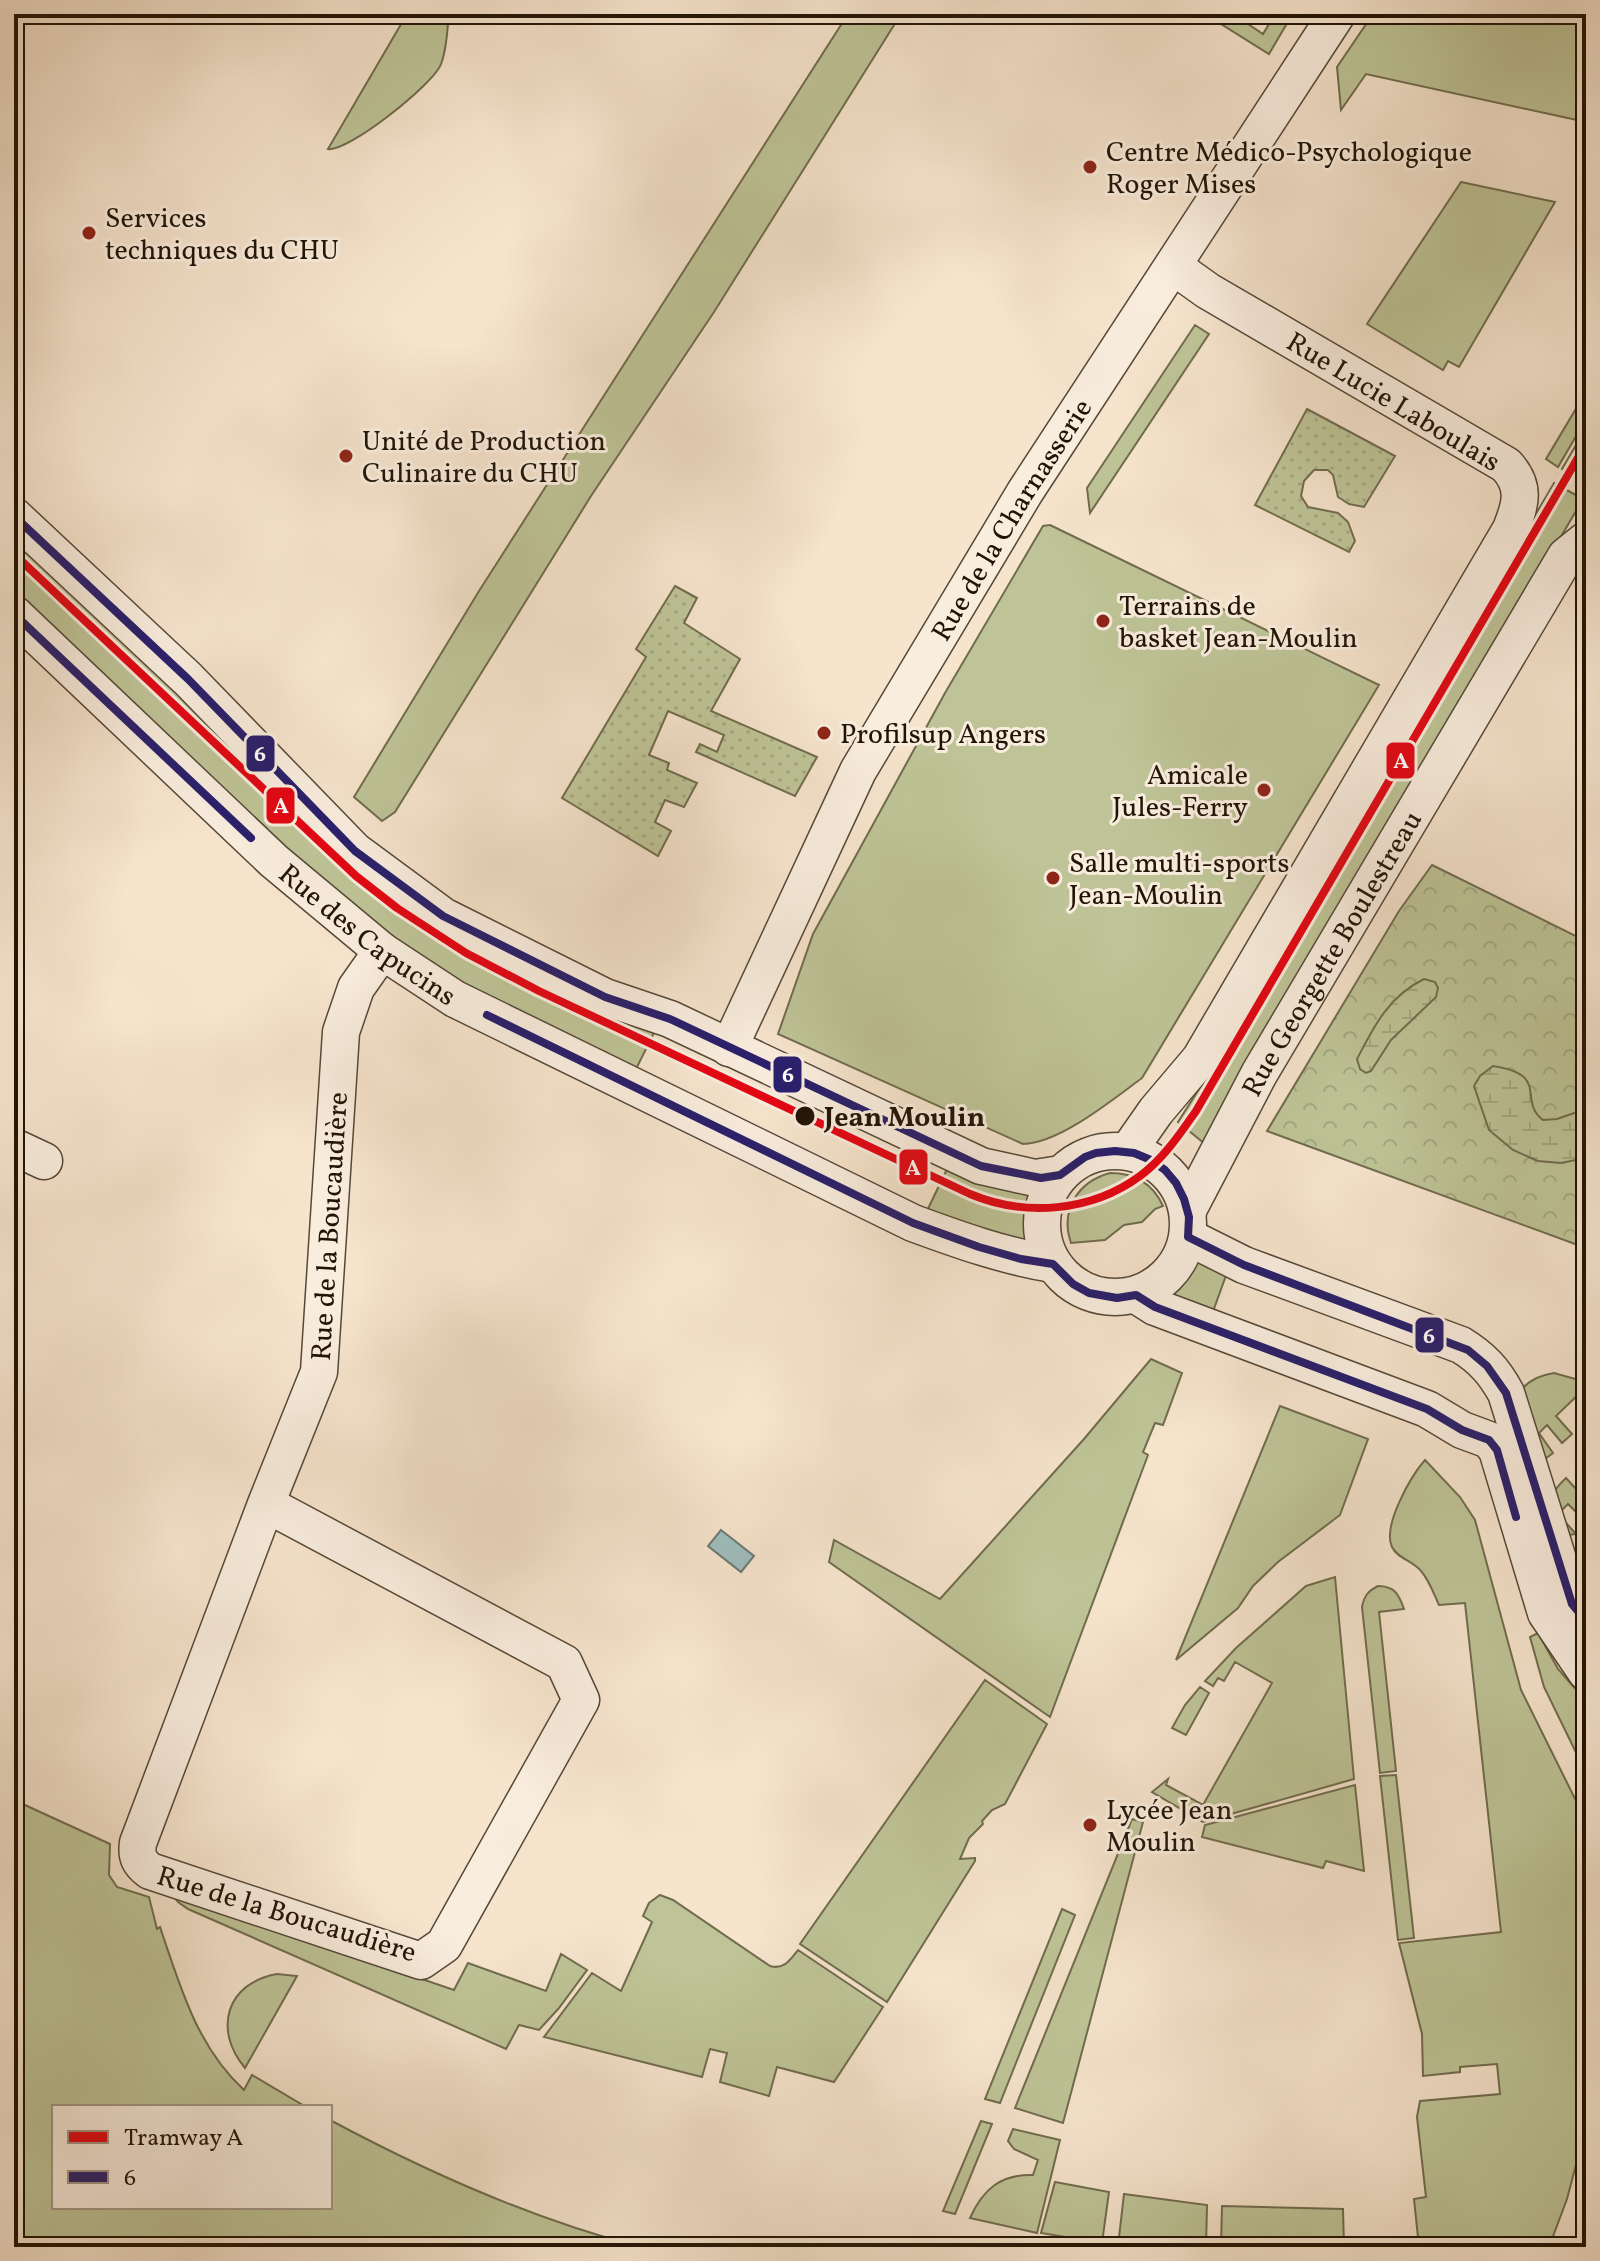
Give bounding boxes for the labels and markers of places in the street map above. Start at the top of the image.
place label: Centre Médico-Psychologique Roger Mises [1106,134,1472,205]
marker: Centre Médico-Psychologique Roger Mises [1081,158,1099,176]
place label: Services techniques du CHU [105,200,339,271]
marker: Services techniques du CHU [80,224,98,242]
place label: Unité de Production Culinaire du CHU [362,423,606,494]
marker: Unité de Production Culinaire du CHU [337,447,355,465]
place label: Terrains de basket Jean-Moulin [1119,588,1358,659]
marker: Terrains de basket Jean-Moulin [1094,612,1112,630]
place label: Profilsup Angers [840,716,1046,755]
marker: Profilsup Angers [815,724,833,742]
place label: Amicale Jules-Ferry [1112,757,1248,828]
marker: Amicale Jules-Ferry [1255,781,1273,799]
place label: Salle multi-sports Jean-Moulin [1069,845,1289,916]
marker: Salle multi-sports Jean-Moulin [1044,869,1062,887]
place label: Jean Moulin [823,1099,985,1138]
marker: Jean Moulin [793,1104,817,1128]
place label: Lycée Jean Moulin [1106,1792,1232,1863]
marker: Lycée Jean Moulin [1081,1816,1099,1834]

